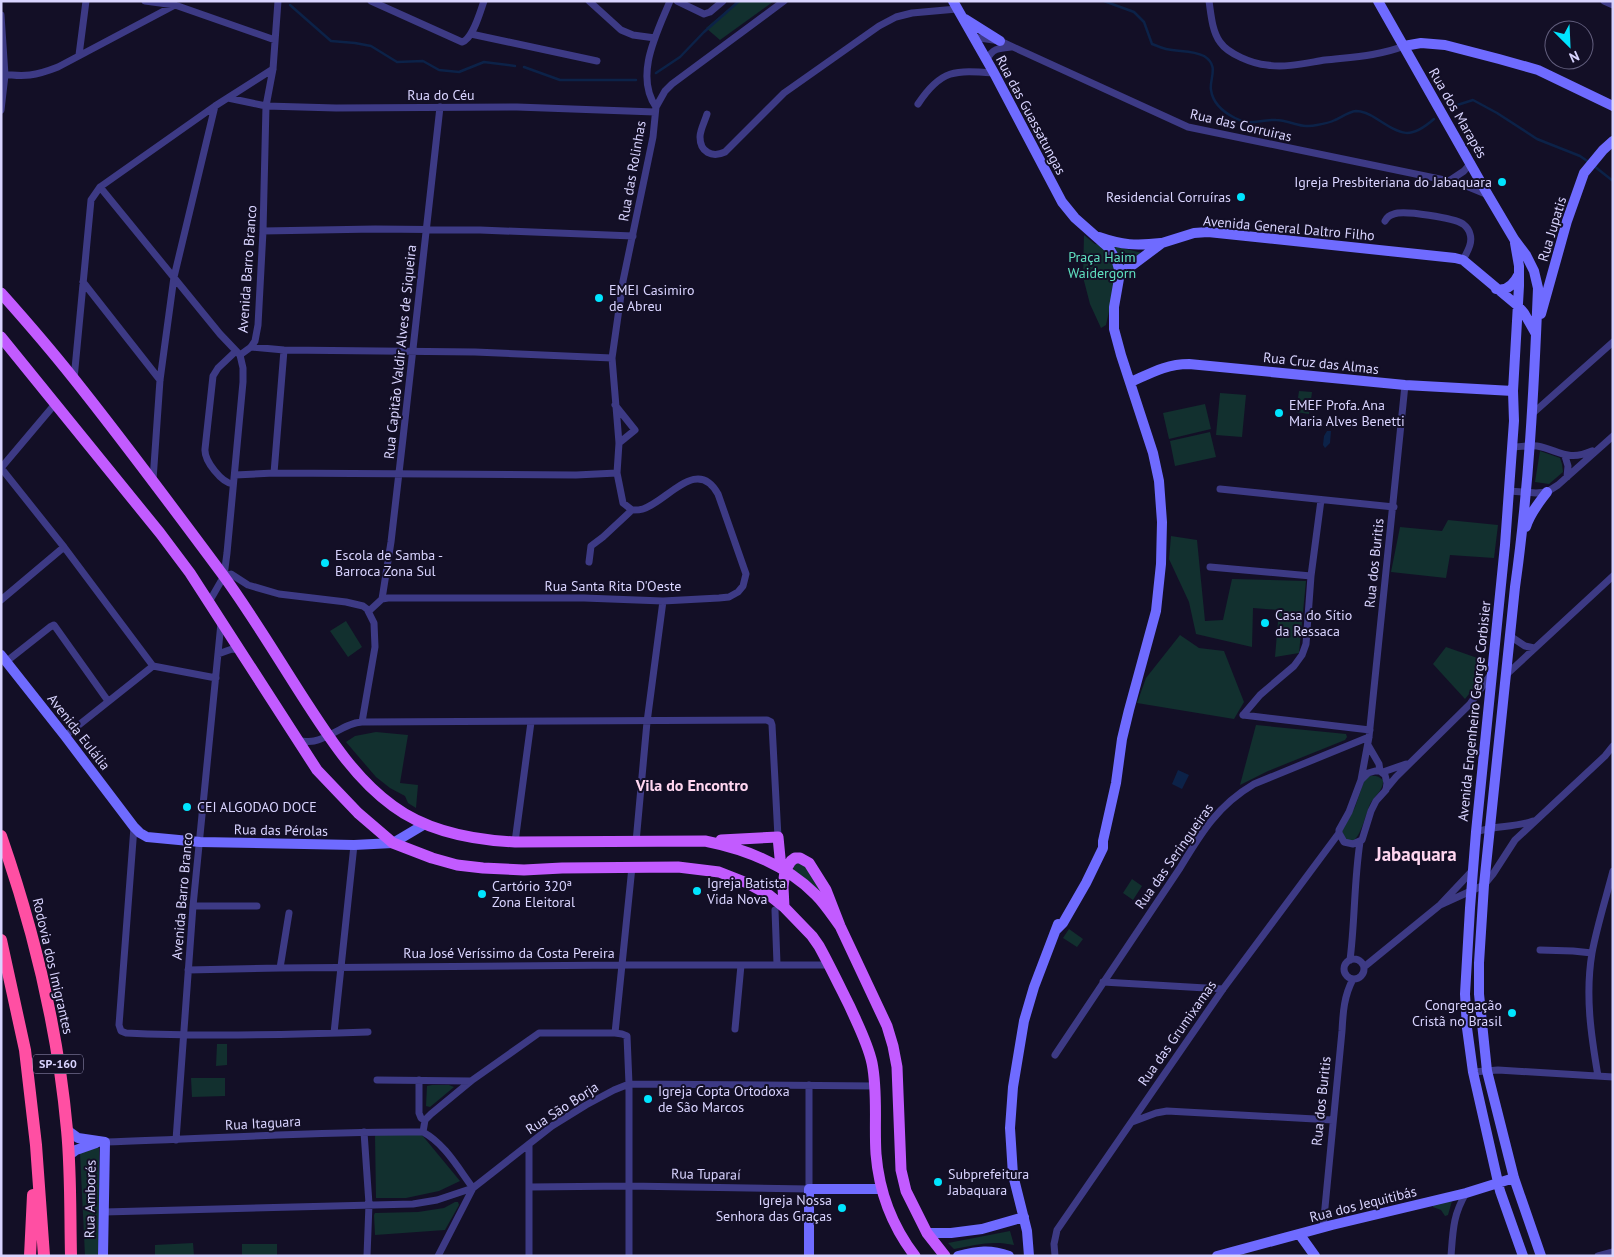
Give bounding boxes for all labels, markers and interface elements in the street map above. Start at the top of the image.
north arrow [1544,20,1594,70]
text: N [1566,47,1582,67]
street label: Rua das Guassatungas [992,52,1070,178]
street label: Rua dos Marapés [1425,65,1491,161]
street label: Rua do Céu [407,86,475,104]
street label: Rua das Corruiras [1188,105,1294,145]
street label: Rua das Rolinhas [614,119,650,223]
place label: Igreja Presbiteriana do Jabaquara [1294,173,1492,191]
marker: Igreja Presbiteriana do Jabaquara [1496,176,1508,188]
place label: Residencial Corruíras [1106,188,1231,206]
marker: Residencial Corruíras [1235,191,1247,203]
street label: Rua Jupatis [1534,194,1570,264]
street label: Avenida Barro Branco [234,205,260,333]
street label: Avenida General Daltro Filho [1202,212,1376,244]
street label: Rua Capitão Valdir Alves de Siqueira [380,244,420,460]
park label: Praça Haim Waidergorn [1068,248,1136,282]
place label: EMEI Casimiro de Abreu [609,281,695,315]
marker: EMEI Casimiro de Abreu [593,292,605,304]
street label: Rua Cruz das Almas [1262,348,1380,378]
place label: EMEF Profa. Ana Maria Alves Benetti [1289,396,1405,430]
marker: EMEF Profa. Ana Maria Alves Benetti [1273,407,1285,419]
street label: Rua dos Buritis [1360,517,1388,609]
place label: Escola de Samba - Barroca Zona Sul [335,546,443,580]
marker: Escola de Samba - Barroca Zona Sul [319,557,331,569]
street label: Rua Santa Rita D'Oeste [545,577,681,595]
street label: Avenida Engenheiro George Corbisier [1453,600,1495,822]
place label: Casa do Sítio da Ressaca [1275,606,1352,640]
marker: Casa do Sítio da Ressaca [1259,617,1271,629]
street label: Avenida Eulália [44,690,114,774]
district label: Vila do Encontro [635,775,749,795]
place label: CEI ALGODAO DOCE [197,798,317,816]
street label: Rua das Seringueiras [1131,800,1217,912]
marker: CEI ALGODAO DOCE [181,801,193,813]
street label: Rua das Pérolas [234,820,328,840]
street label: Avenida Barro Branco [167,831,197,961]
district label: Jabaquara [1374,842,1457,866]
place label: Igreja Batista Vida Nova [706,874,786,908]
place label: Cartório 320ª Zona Eleitoral [492,877,575,911]
marker: Igreja Batista Vida Nova [691,885,703,897]
marker: Cartório 320ª Zona Eleitoral [476,888,488,900]
street label: Rodovia dos Imigrantes [29,896,77,1036]
street label: Rua José Veríssimo da Costa Pereira [403,944,615,962]
street label: Rua das Grumixamas [1134,977,1220,1089]
place label: Congregação Cristã no Brasil [1412,996,1502,1030]
marker: Congregação Cristã no Brasil [1506,1007,1518,1019]
road number: SP-160 [33,1054,83,1074]
street label: Rua dos Buritis [1307,1055,1335,1147]
street label: Rua São Borja [522,1078,602,1138]
place label: Igreja Copta Ortodoxa de São Marcos [658,1082,790,1116]
marker: Igreja Copta Ortodoxa de São Marcos [642,1093,654,1105]
street label: Rua Itaguara [225,1112,301,1134]
street label: Rua Amborés [80,1160,100,1238]
street label: Rua Tuparaí [671,1164,741,1184]
place label: Subprefeitura Jabaquara [947,1165,1029,1199]
marker: Subprefeitura Jabaquara [932,1176,944,1188]
street label: Rua dos Jequitibás [1308,1182,1419,1226]
place label: Igreja Nossa Senhora das Graças [716,1191,832,1225]
marker: Igreja Nossa Senhora das Graças [836,1202,848,1214]

